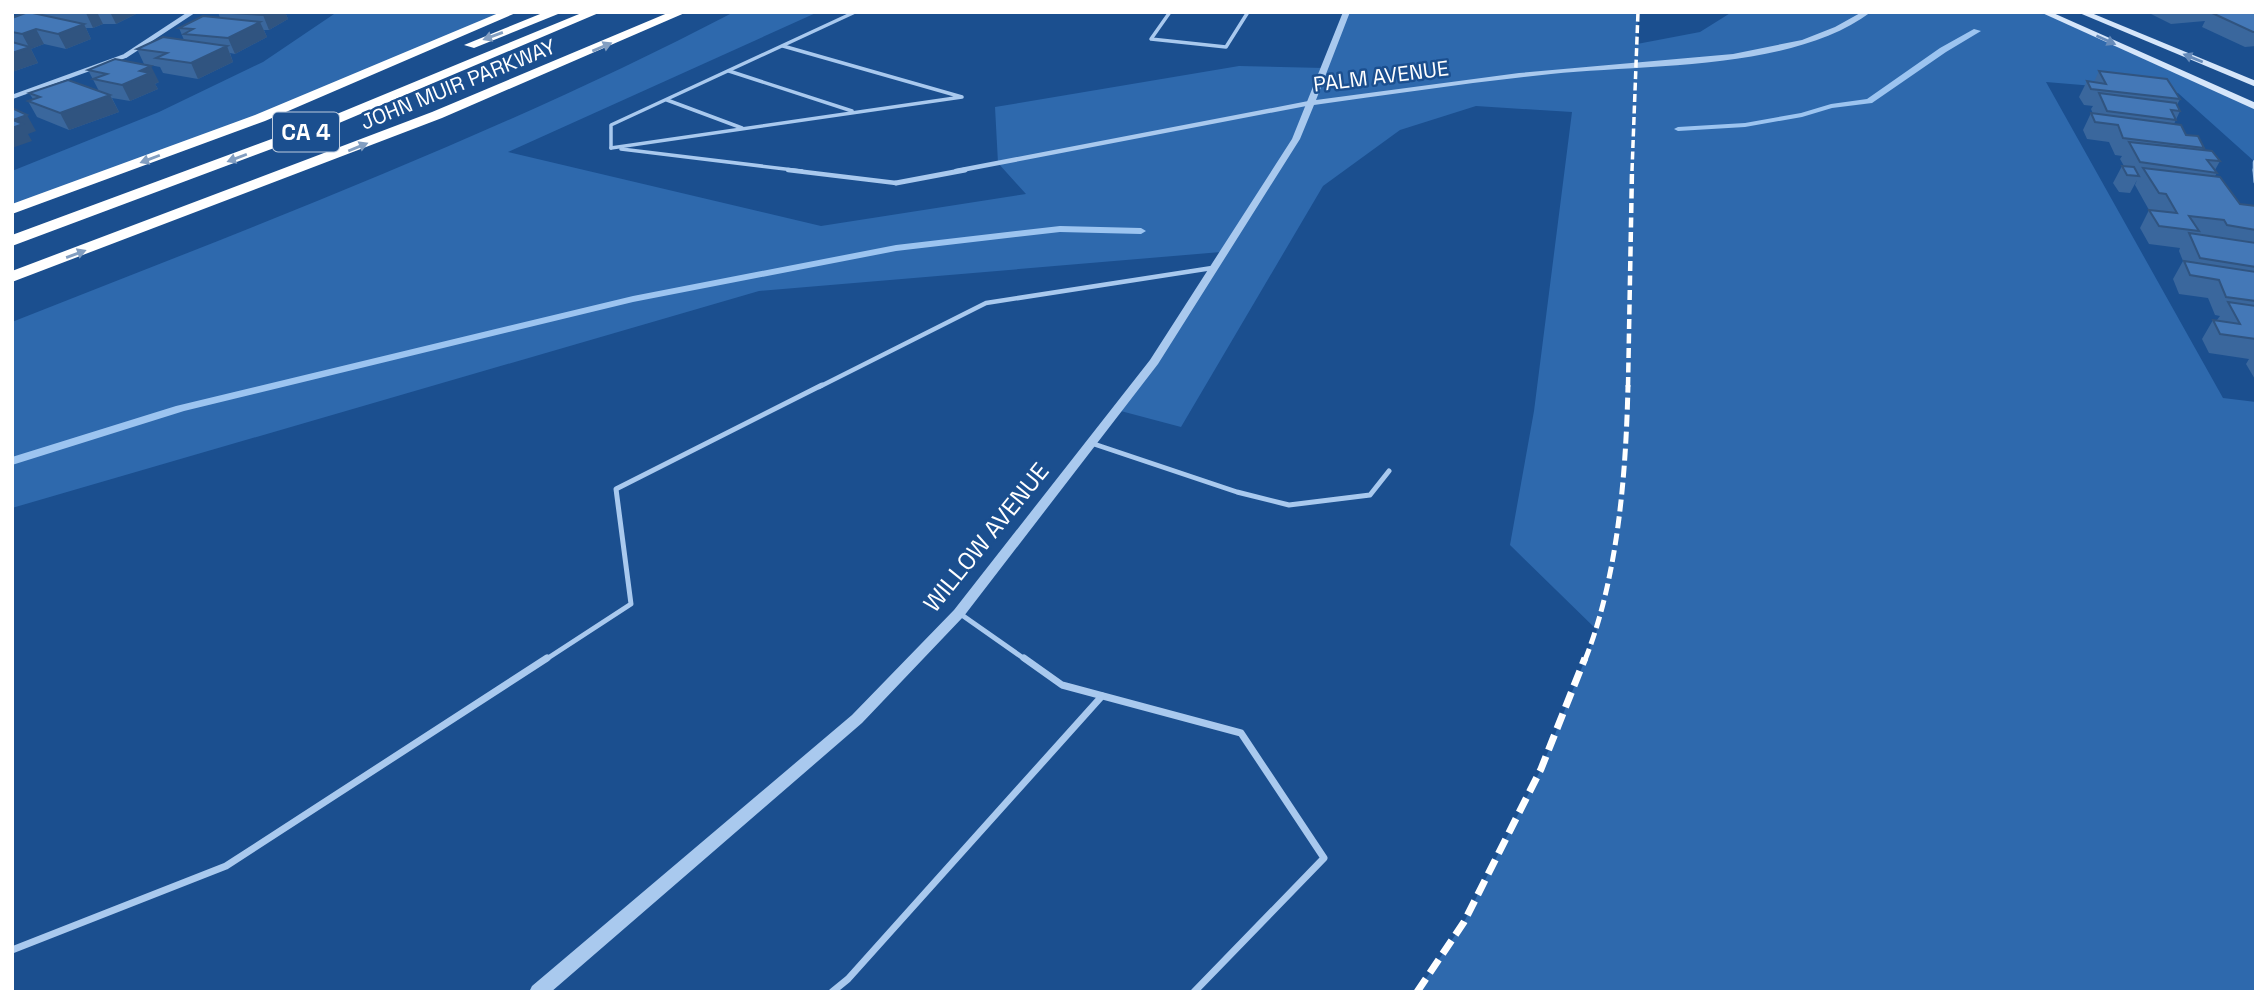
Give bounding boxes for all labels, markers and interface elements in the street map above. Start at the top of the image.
one-way arrow [482,31,503,42]
street label: JOHN MUIR PARKWAY [356,32,560,136]
one-way arrow [2096,34,2116,46]
one-way arrow [592,41,612,53]
one-way arrow [2182,52,2203,63]
street label: PALM AVENUE [1312,54,1450,98]
road number: CA 4 [273,113,339,152]
one-way arrow [347,141,368,152]
one-way arrow [226,153,247,164]
one-way arrow [139,154,160,165]
one-way arrow [66,248,87,259]
street label: WILLOW AVENUE [916,456,1056,618]

